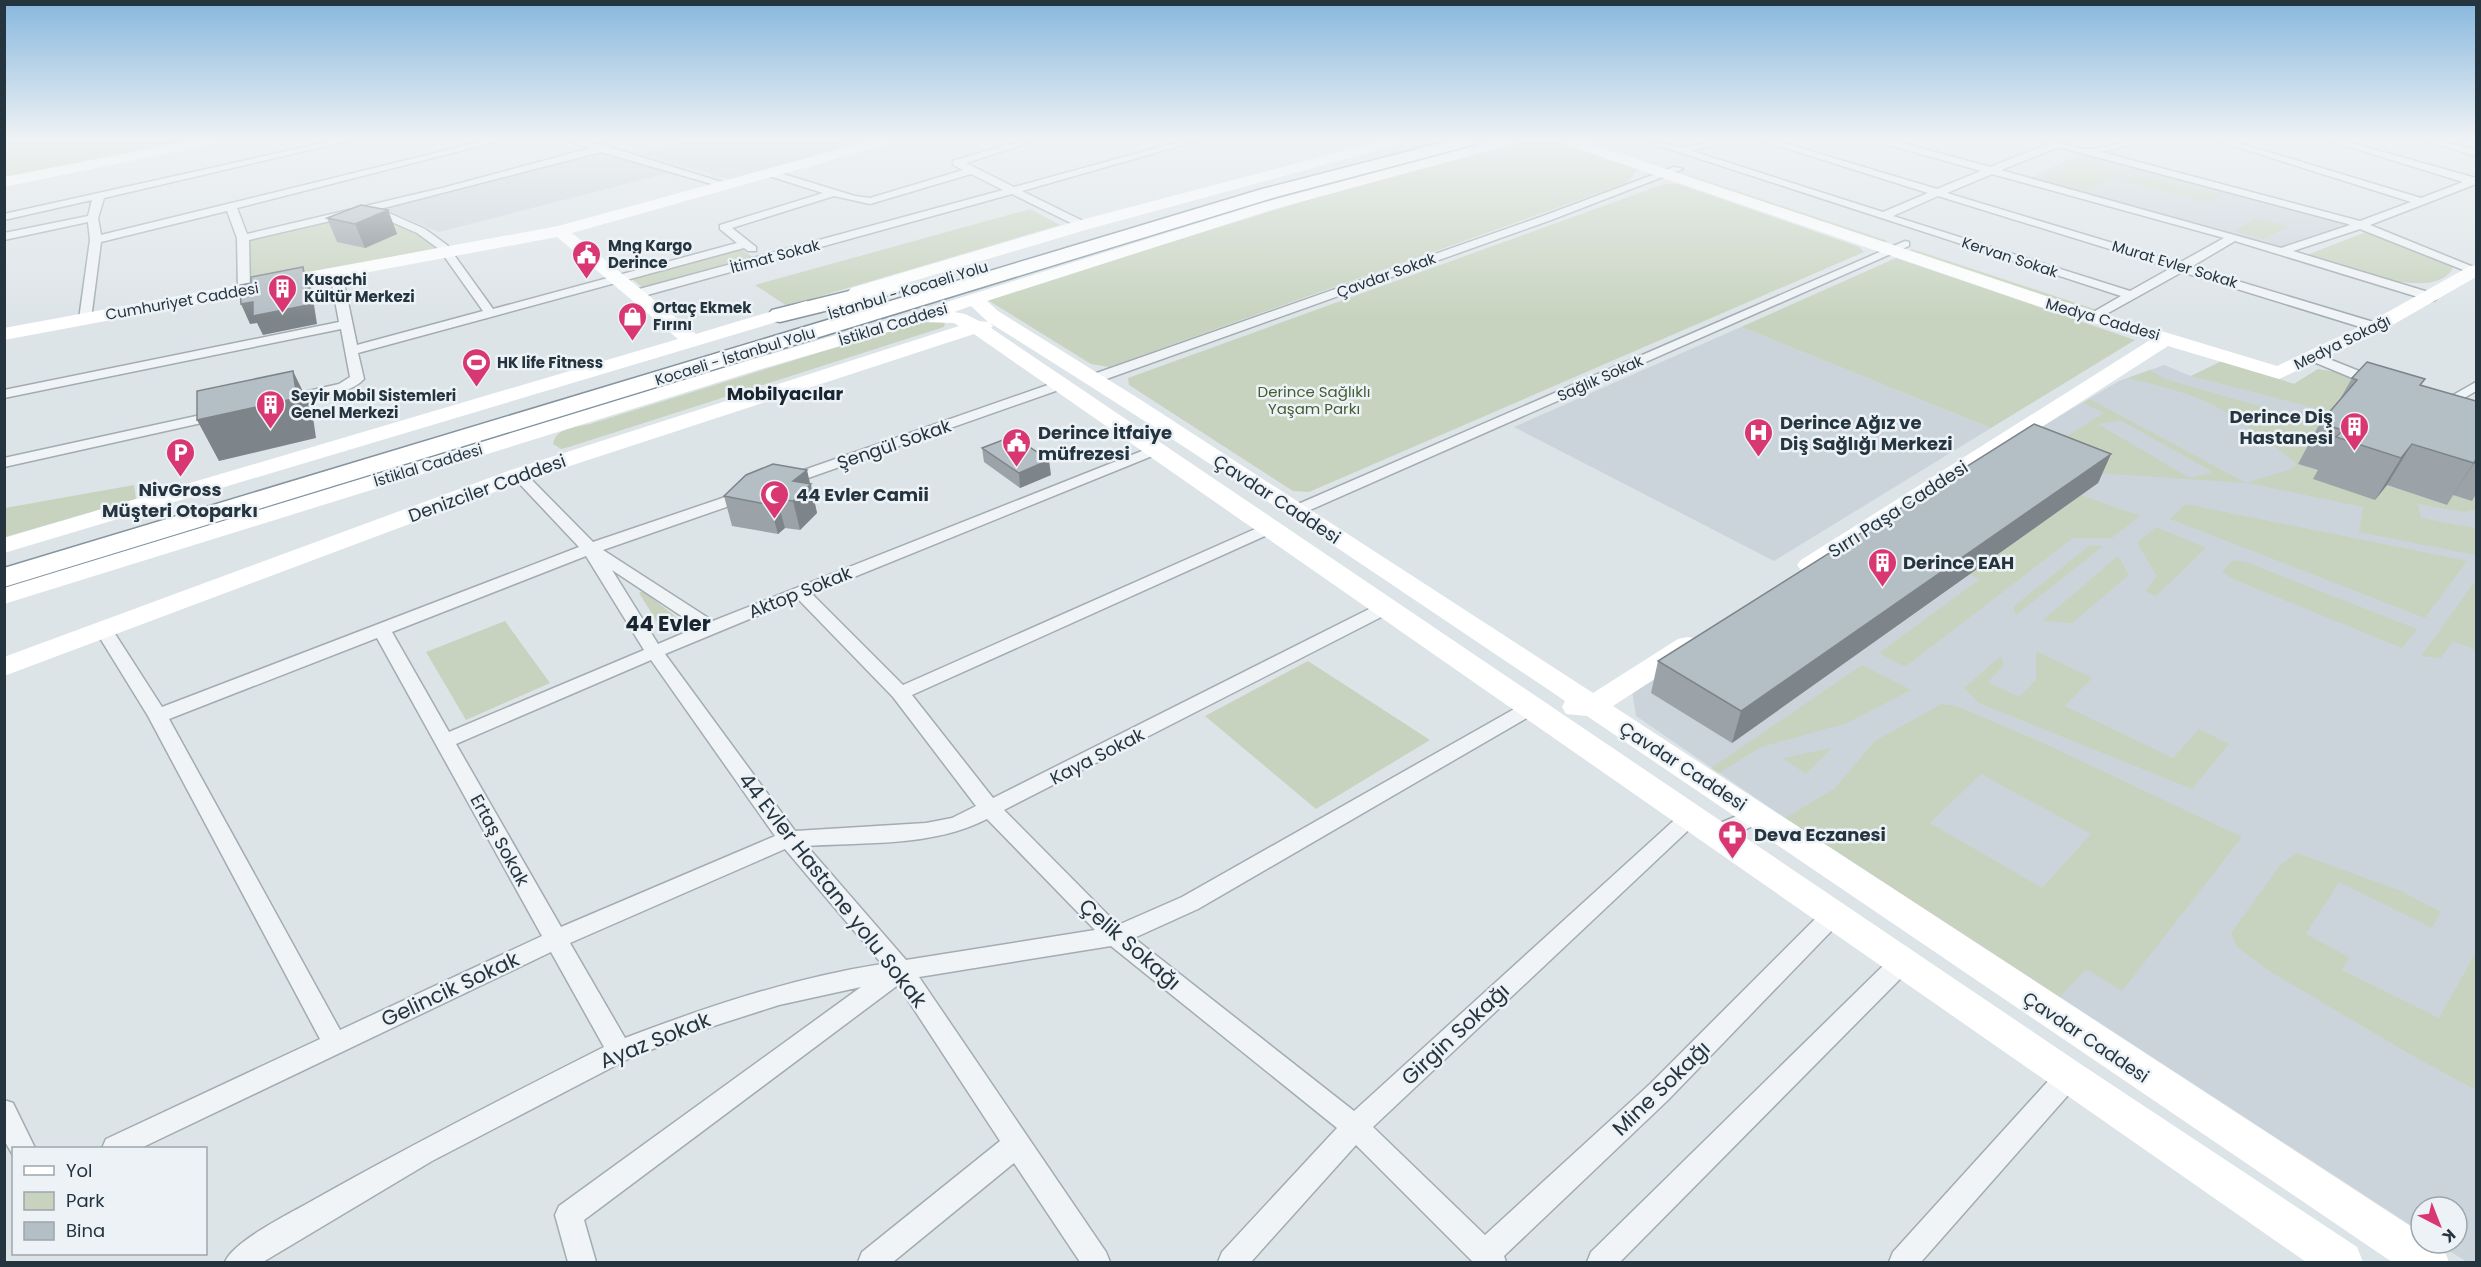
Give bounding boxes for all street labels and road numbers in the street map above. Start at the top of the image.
street label: Kervan Sokak [1959,232,2061,283]
street label: İtimat Sokak [728,234,822,278]
street label: Murat Evler Sokak [2110,235,2241,293]
street label: Çavdar Sokak [1334,247,1439,303]
street label: İstanbul - Kocaeli Yolu [825,256,991,324]
street label: Cumhuriyet Caddesi [104,277,260,325]
street label: Medya Caddesi [2043,293,2163,345]
street label: İstiklal Caddesi [836,297,950,351]
street label: Medya Sokağı [2290,310,2394,374]
street label: Kocaeli - İstanbul Yolu [652,322,818,390]
street label: Sağlık Sokak [1554,350,1647,406]
street label: Şengül Sokak [834,413,955,475]
street label: İstiklal Caddesi [371,438,485,492]
street label: Denizciler Caddesi [405,448,569,528]
street label: Çavdar Caddesi [1208,448,1346,550]
street label: Sırrı Paşa Caddesi [1823,454,1973,564]
street label: Aktop Sokak [745,560,856,624]
street label: Çavdar Caddesi [1614,715,1752,817]
street label: Kaya Sokak [1046,721,1149,790]
street label: 44 Evler Hastane yolu Sokak [732,766,934,1014]
street label: Ertaş Sokak [464,789,536,891]
street label: Çelik Sokağı [1073,892,1187,996]
street label: Gelincik Sokak [376,944,524,1034]
street label: Girgin Sokağı [1395,976,1515,1092]
street label: Çavdar Caddesi [2018,985,2154,1089]
street label: Ayaz Sokak [595,1005,715,1075]
street label: Mine Sokağı [1606,1034,1716,1142]

